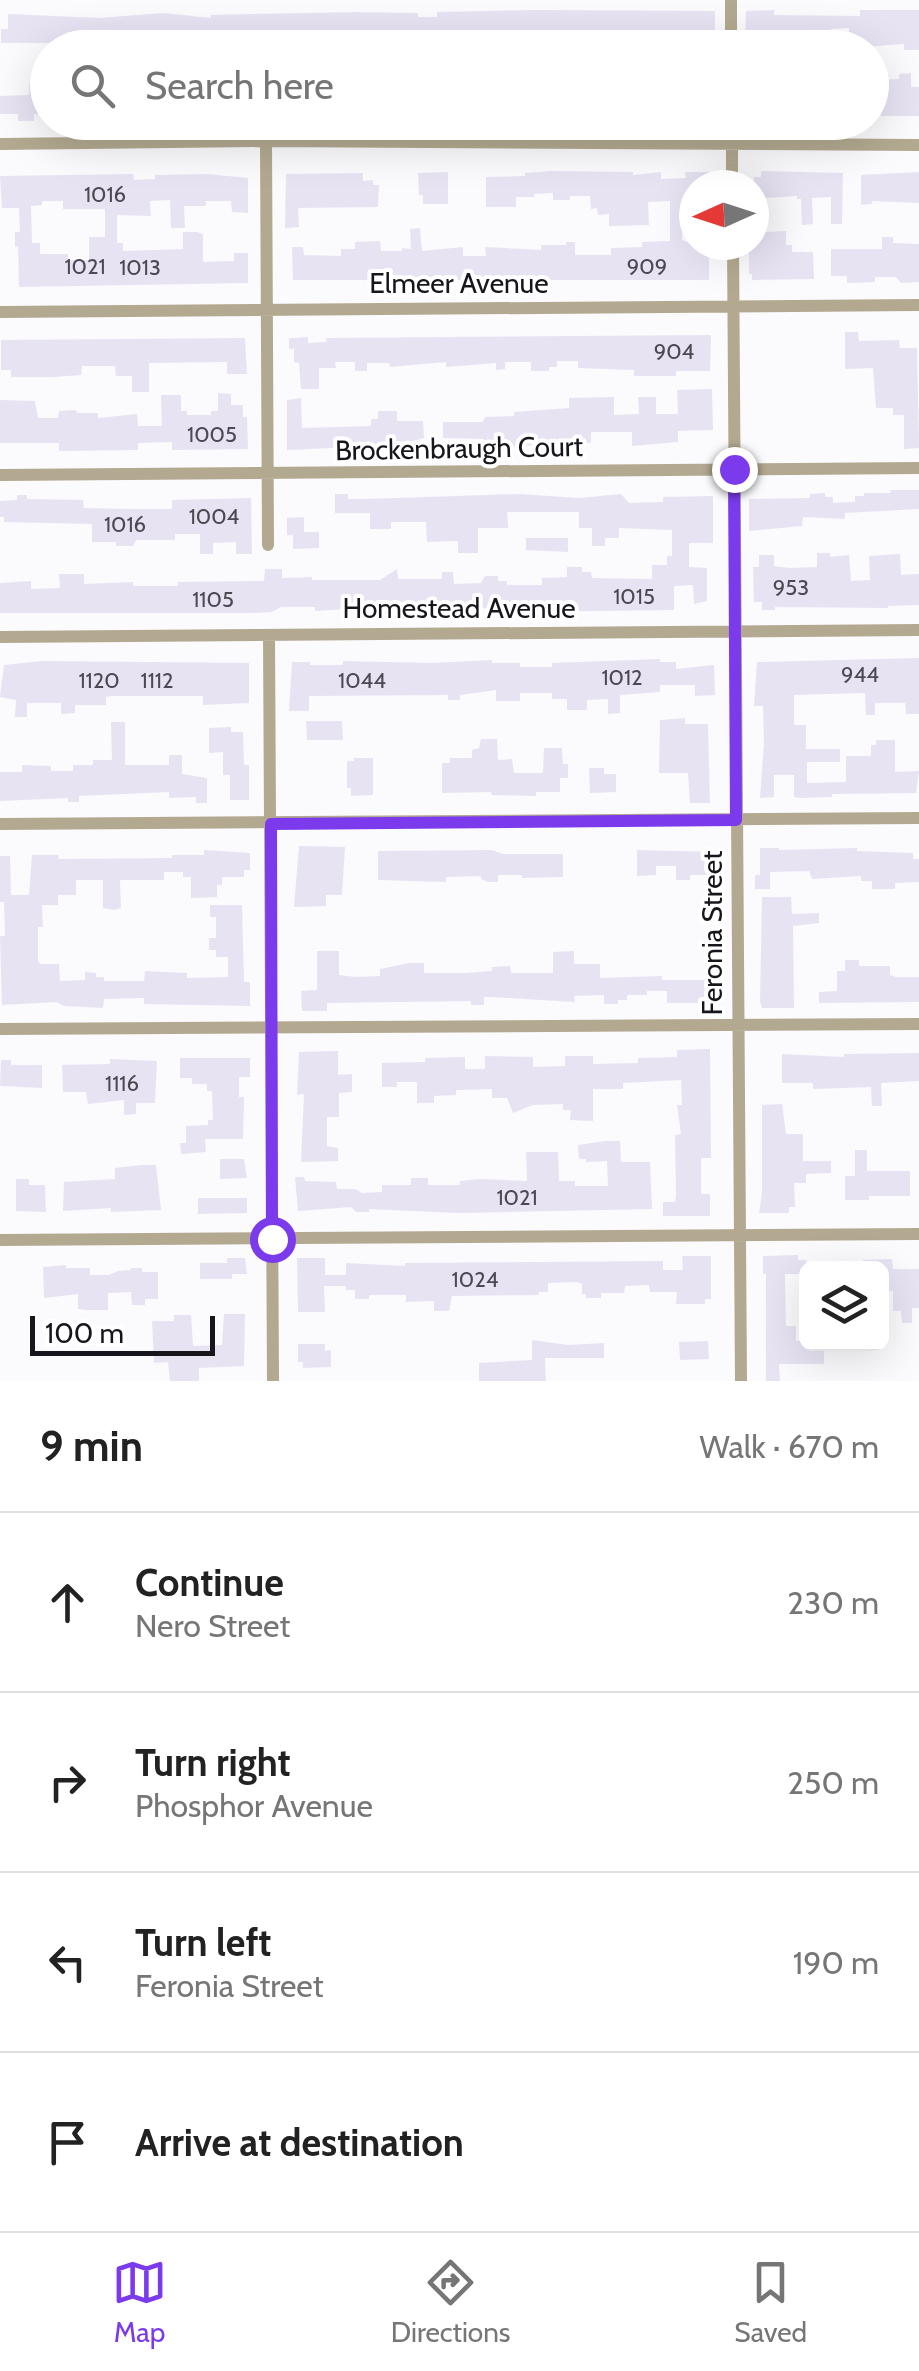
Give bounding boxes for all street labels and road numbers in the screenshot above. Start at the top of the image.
street label: Elmeer Avenue [369,266,549,300]
street label: Brockenbraugh Court [335,429,583,467]
street label: Homestead Avenue [343,591,576,625]
street label: Feronia Street [695,851,729,1015]

